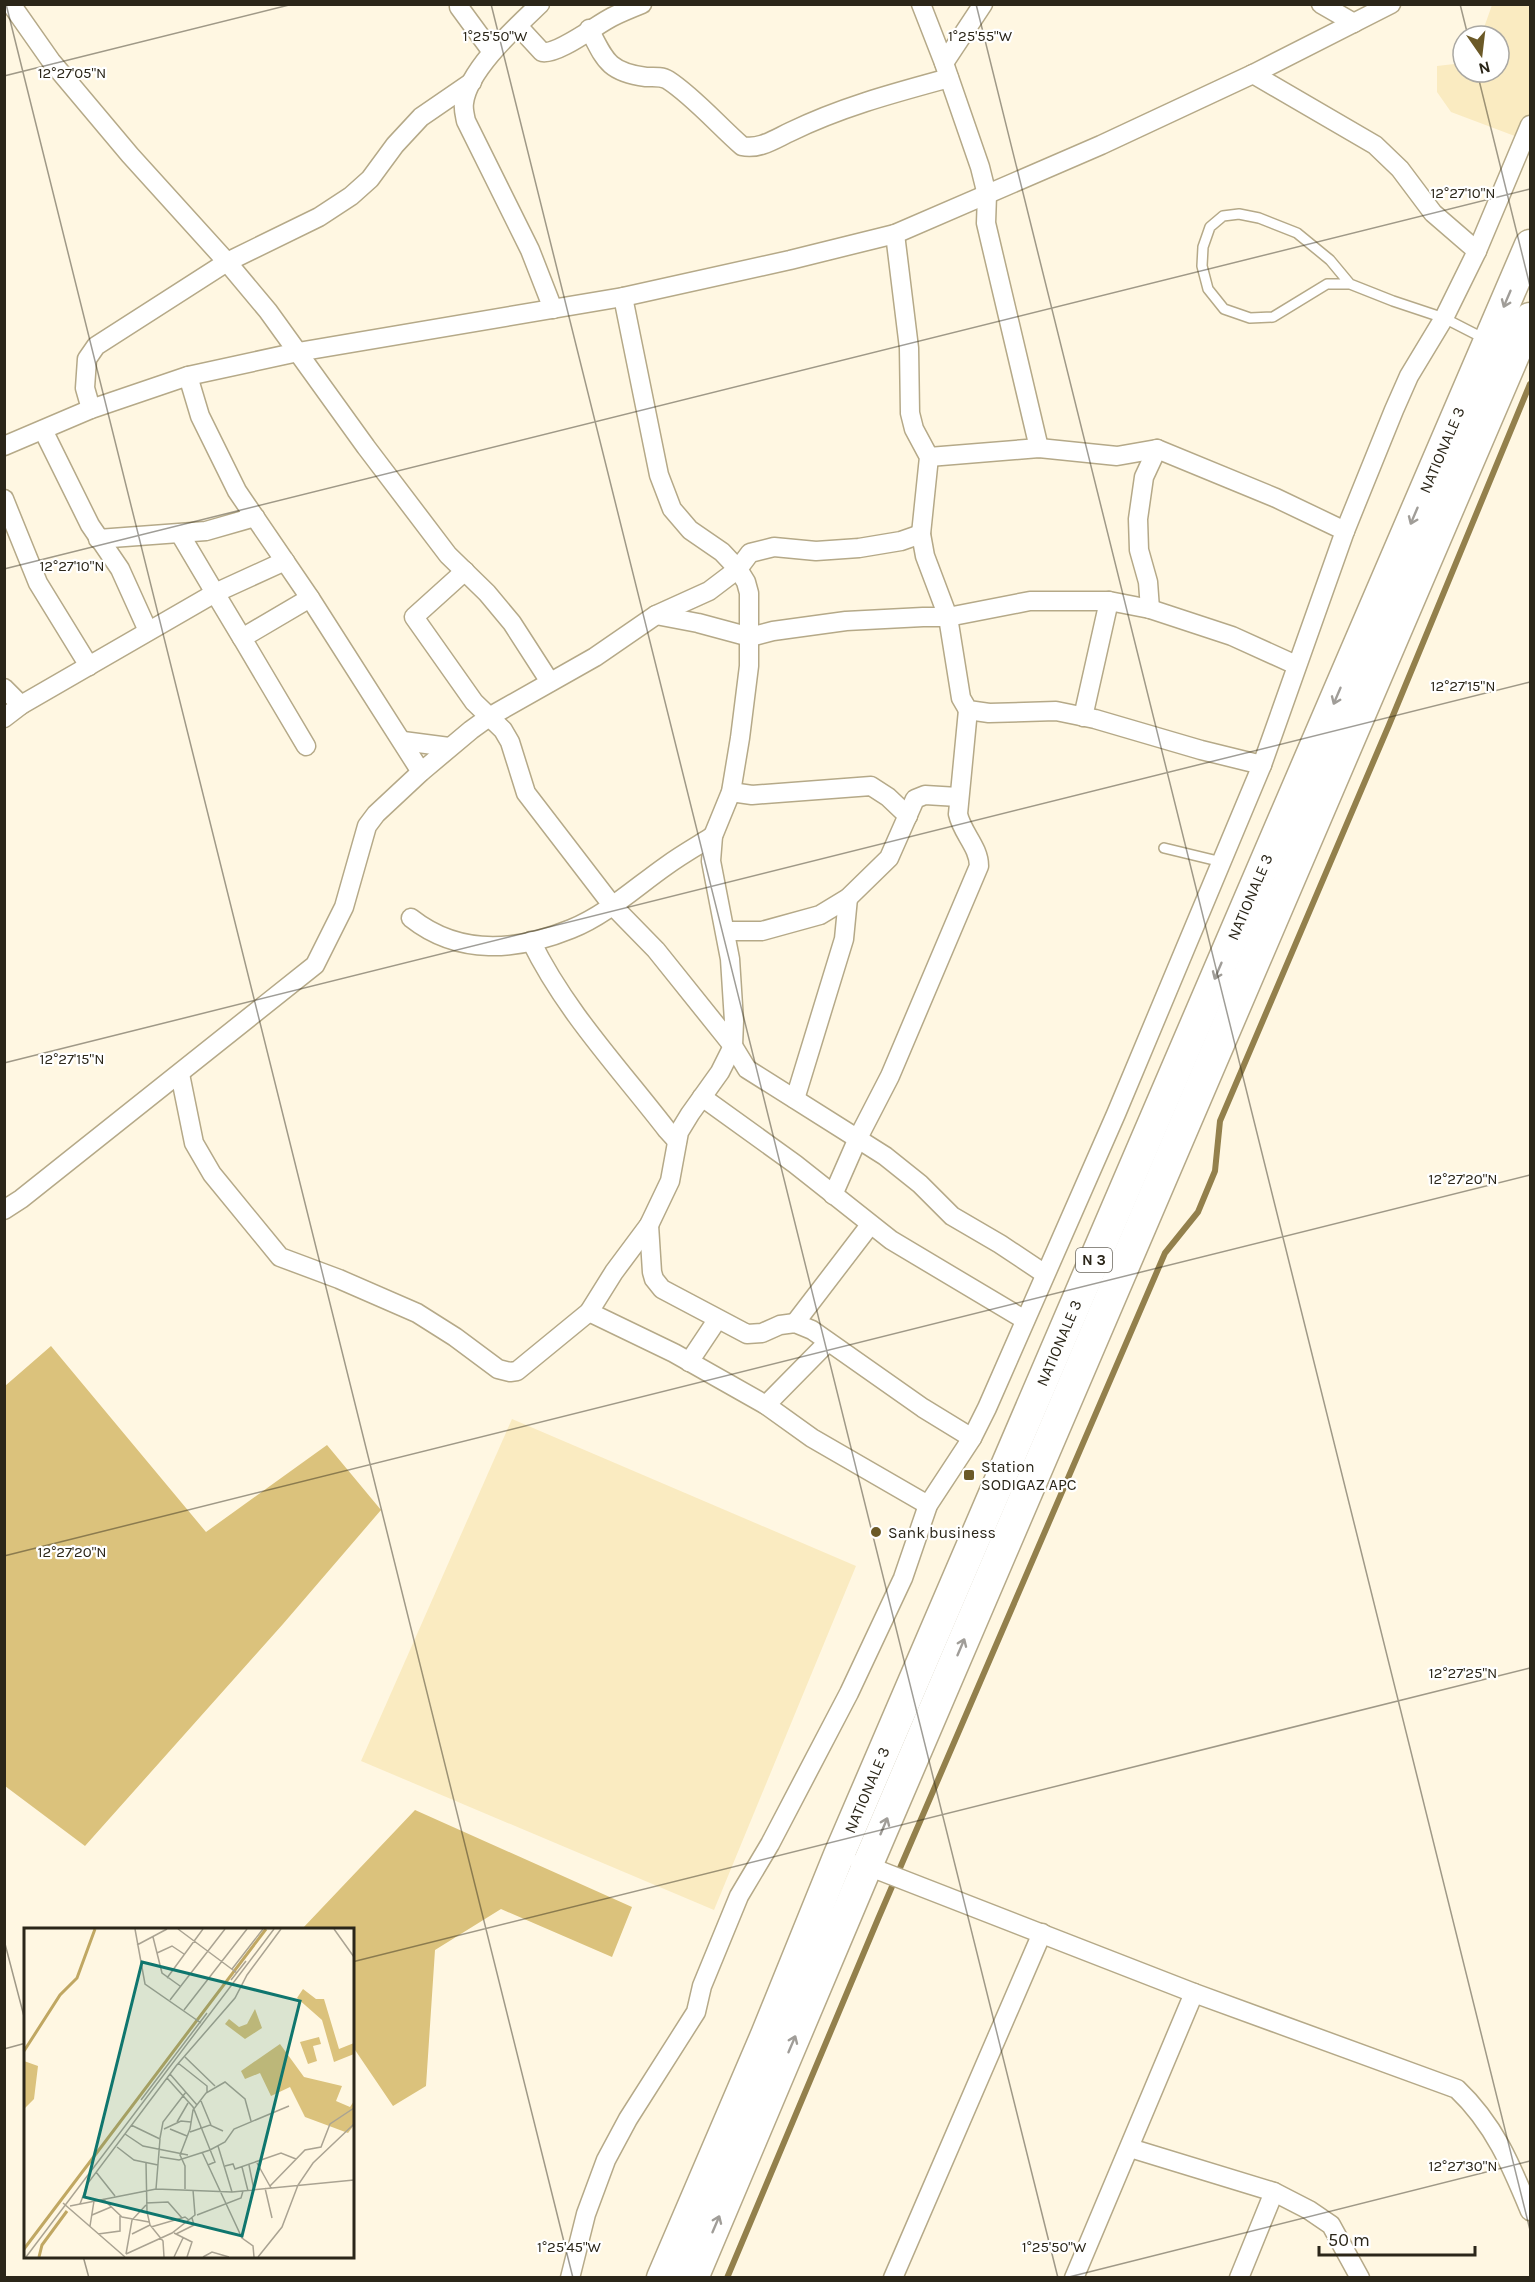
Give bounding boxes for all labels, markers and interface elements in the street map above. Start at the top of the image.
north arrow [1451,24,1511,84]
text: 1°25'50"W [463,27,528,45]
text: 1°25'55"W [948,27,1013,45]
text: N [1477,57,1492,79]
text: 12°27'05"N [38,64,106,82]
text: 12°27'10"N [1430,184,1496,202]
one-way arrow [1501,289,1512,307]
street label: NATIONALE 3 [1415,404,1469,496]
one-way arrow [1408,507,1419,525]
text: 12°27'10"N [39,557,105,575]
text: 12°27'15"N [1431,677,1495,695]
one-way arrow [1331,686,1342,704]
street label: NATIONALE 3 [1223,851,1277,943]
one-way arrow [1212,962,1223,980]
text: 12°27'15"N [40,1050,104,1068]
text: 12°27'20"N [1429,1170,1497,1188]
road number: N 3 [1076,1248,1112,1272]
street label: NATIONALE 3 [1032,1297,1086,1389]
place label: Station SODIGAZ APC [981,1457,1077,1494]
marker: Station SODIGAZ APC [962,1468,976,1482]
place label: Sank business [888,1523,996,1542]
marker: Sank business [869,1525,883,1539]
text: 12°27'20"N [38,1543,106,1561]
one-way arrow [956,1638,967,1656]
text: 12°27'25"N [1429,1664,1497,1682]
street label: NATIONALE 3 [840,1744,894,1836]
one-way arrow [879,1817,891,1835]
inset map [24,1928,354,2258]
one-way arrow [787,2035,798,2054]
text: 12°27'30"N [1428,2157,1498,2175]
one-way arrow [711,2215,722,2233]
scale bar [1319,2219,1475,2257]
text: 50 m [1328,2229,1370,2251]
text: 1°25'45"W [537,2238,602,2256]
text: 1°25'50"W [1022,2238,1087,2256]

